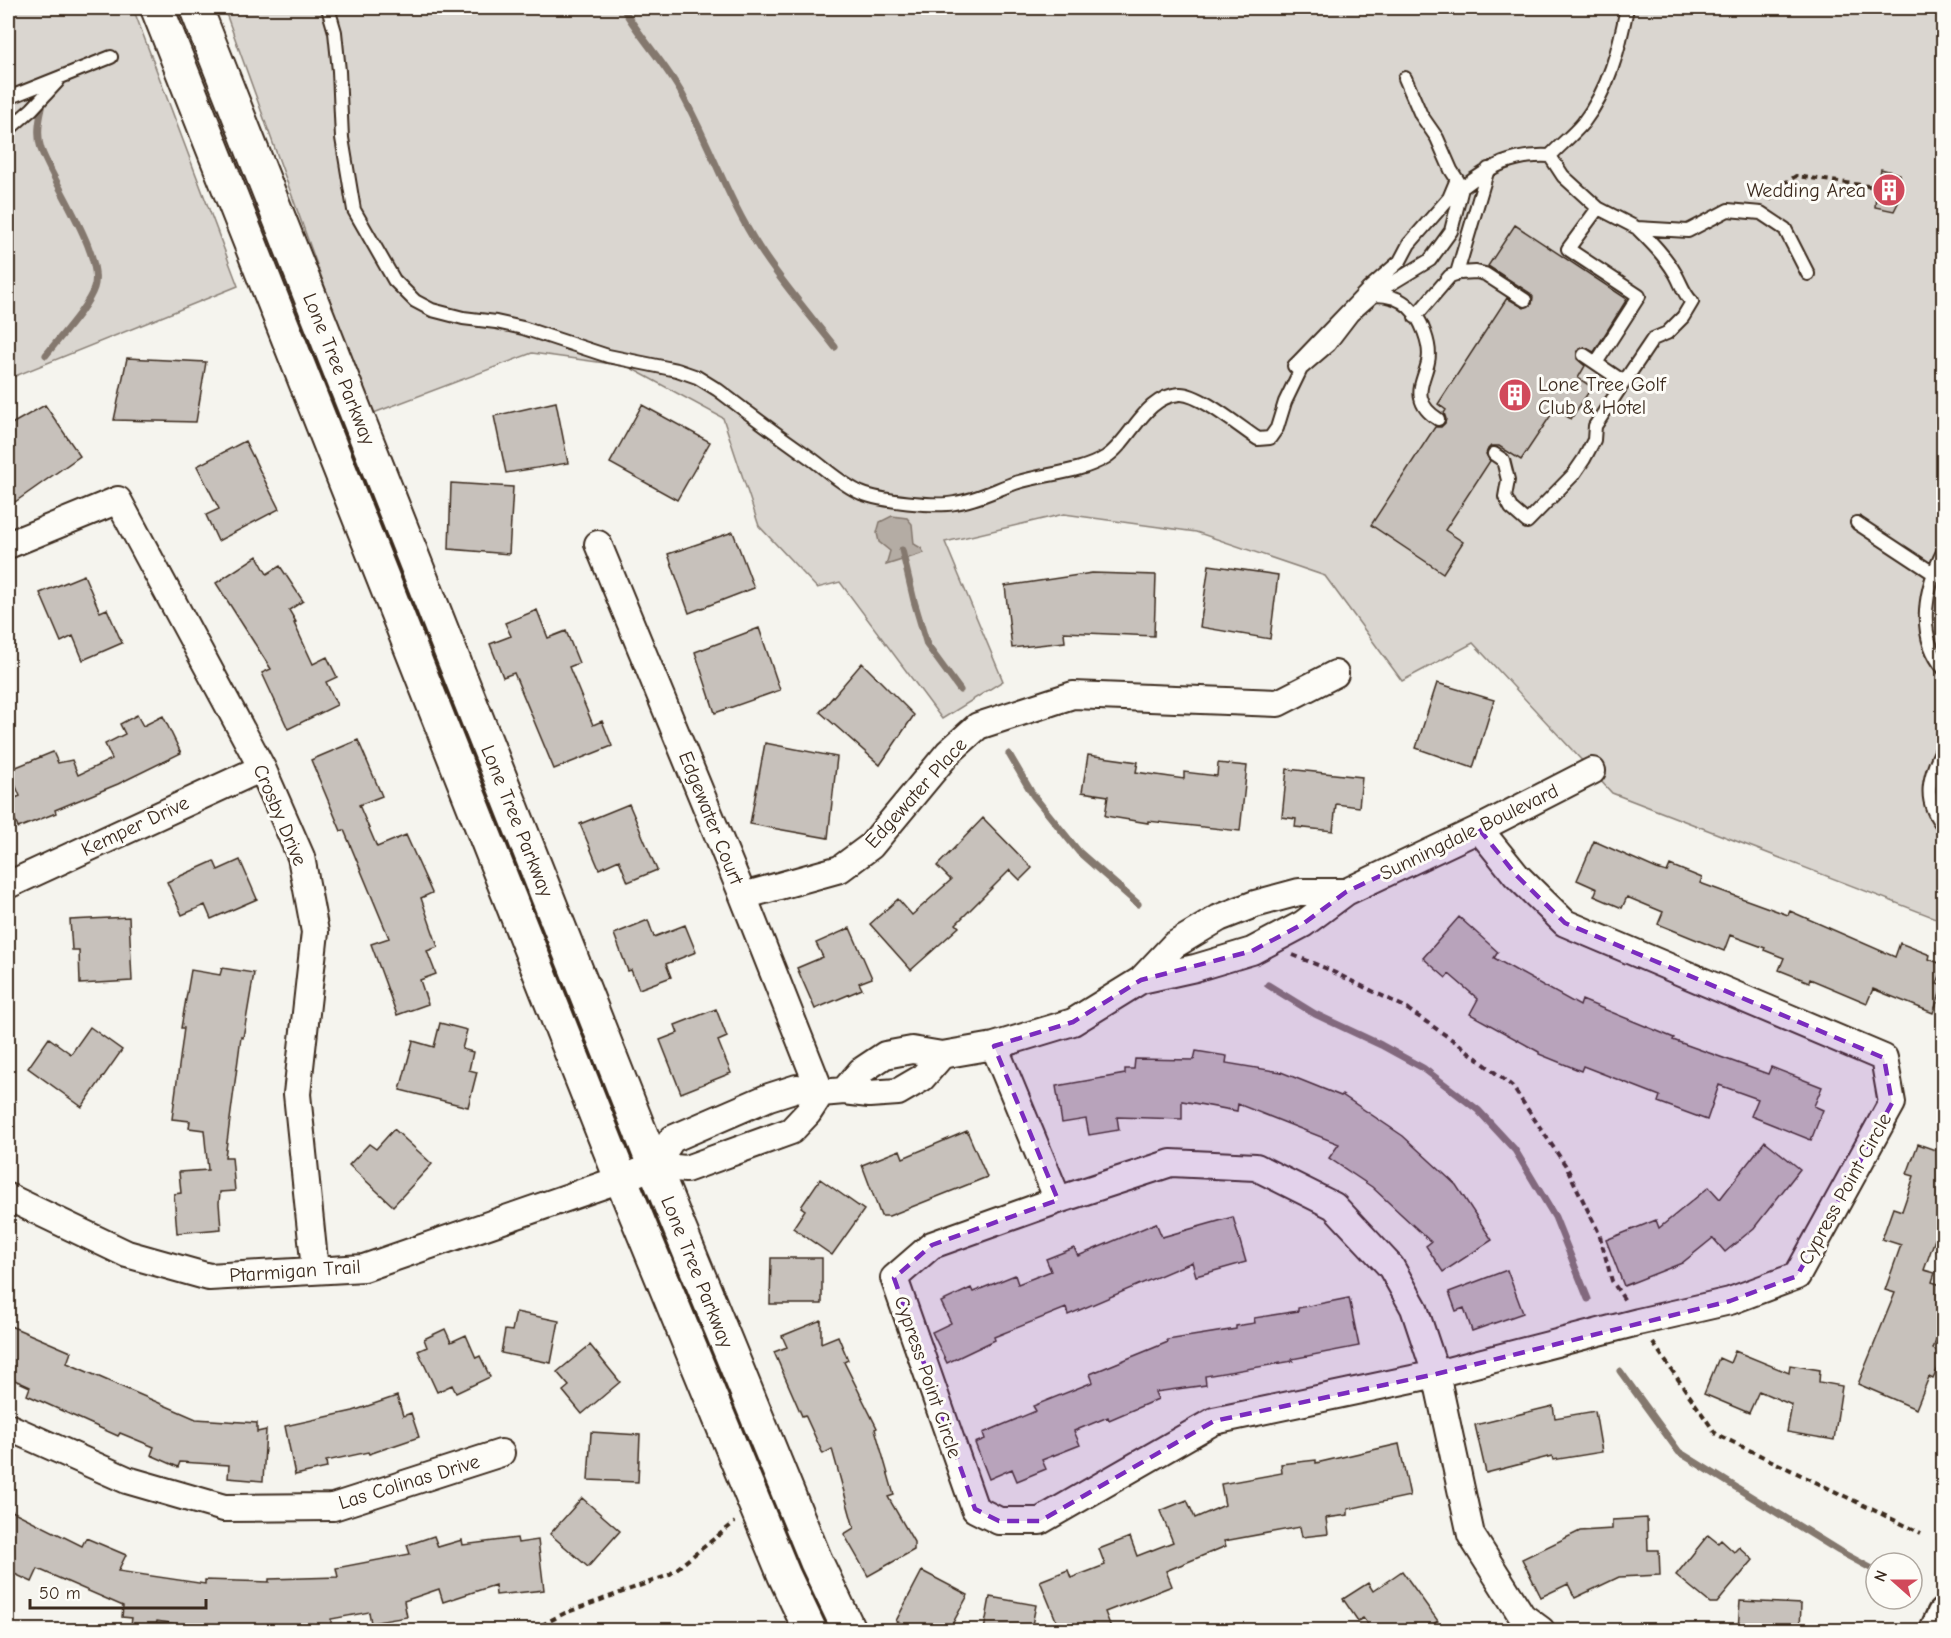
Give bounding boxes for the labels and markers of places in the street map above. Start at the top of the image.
building icon: Wedding Area [1871,172,1907,208]
place label: Wedding Area [1746,179,1866,202]
place label: Lone Tree Golf Club & Hotel [1538,373,1667,419]
building icon: Lone Tree Golf Club & Hotel [1497,377,1533,413]

